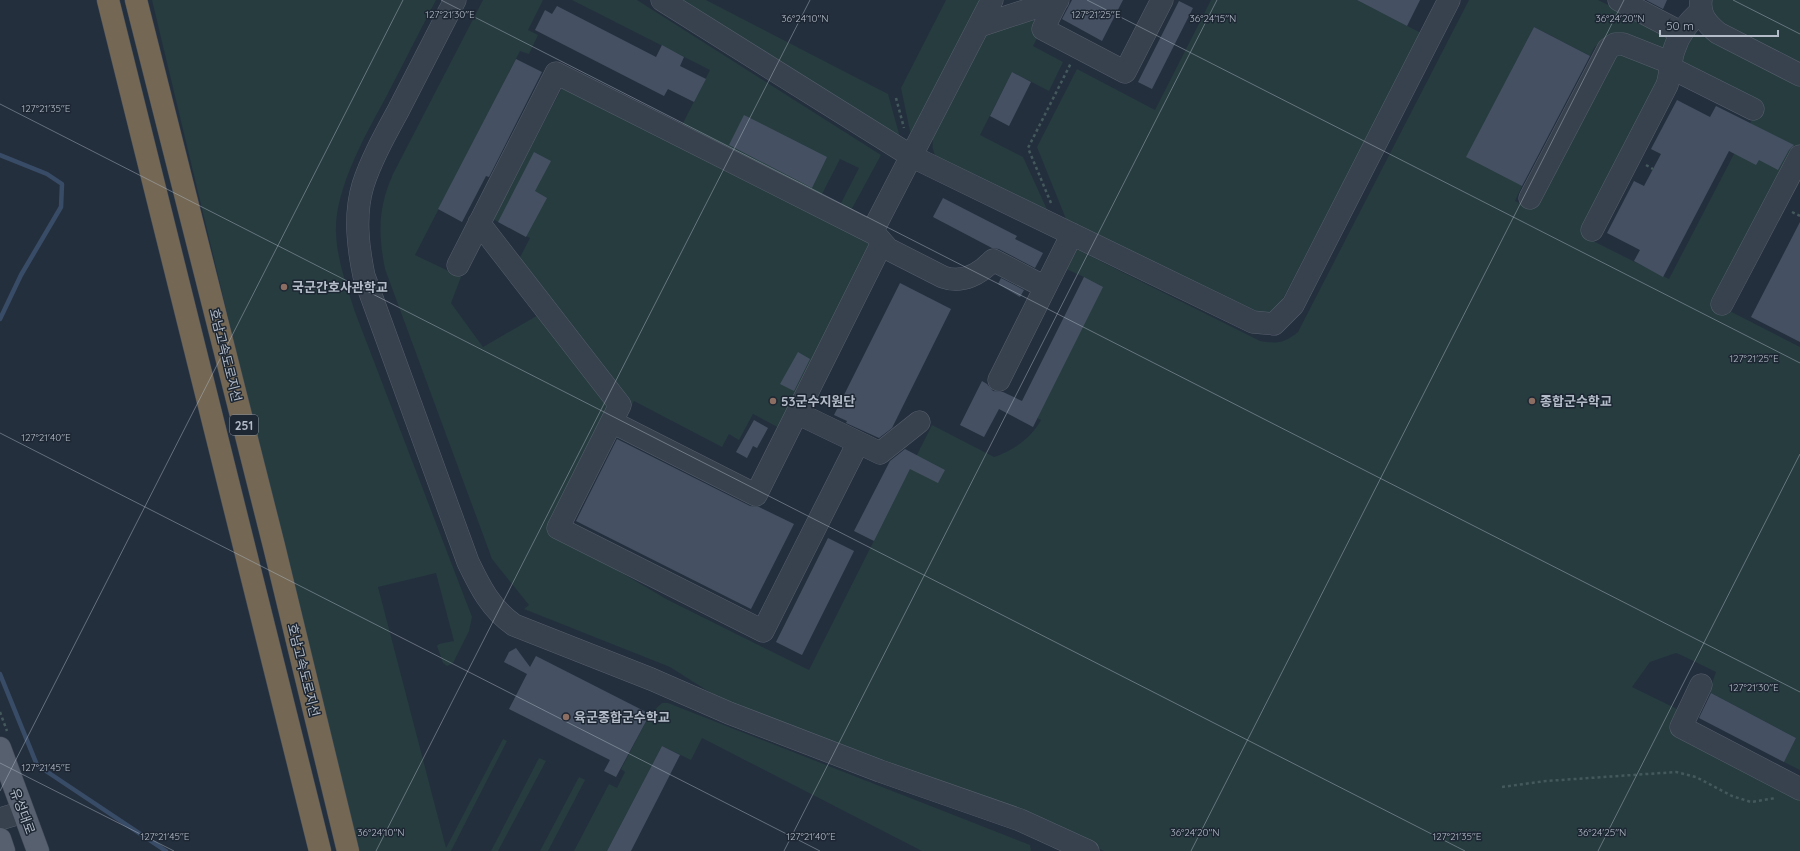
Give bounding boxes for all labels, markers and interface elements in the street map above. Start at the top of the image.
text: 127°21'30"E [425,8,475,21]
text: 127°21'25"E [1071,8,1121,21]
text: 36°24'10"N [781,12,829,25]
text: 36°24'15"N [1190,12,1236,25]
text: 36°24'20"N [1595,12,1645,25]
scale bar [1660,12,1778,38]
text: 50 m [1666,18,1694,33]
text: 127°21'35"E [22,102,71,115]
place label: 국군간호사관학교 [292,279,388,295]
marker: 국군간호사관학교 [279,282,289,292]
street label: 호남고속도로지선 [207,307,245,403]
text: 127°21'25"E [1729,352,1779,365]
place label: 53군수지원단 [781,393,855,409]
place label: 종합군수학교 [1540,393,1612,409]
marker: 53군수지원단 [768,396,778,406]
marker: 종합군수학교 [1527,396,1537,406]
road number: 251 [230,415,258,435]
text: 127°21'40"E [21,431,71,444]
street label: 호남고속도로지선 [285,622,323,718]
text: 127°21'30"E [1729,681,1779,694]
place label: 육군종합군수학교 [574,709,670,725]
marker: 육군종합군수학교 [561,712,571,722]
text: 127°21'45"E [22,761,71,774]
street label: 유성대로 [7,786,39,836]
text: 36°24'10"N [357,826,405,839]
text: 36°24'20"N [1170,826,1220,839]
text: 36°24'25"N [1578,826,1626,839]
text: 127°21'45"E [141,830,190,843]
text: 127°21'40"E [786,830,836,843]
text: 127°21'35"E [1433,830,1482,843]

